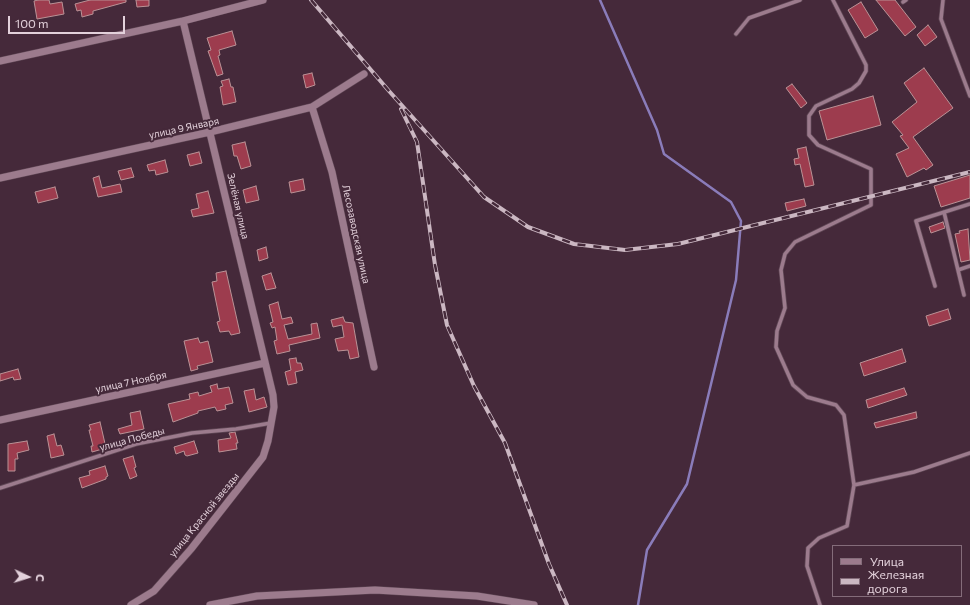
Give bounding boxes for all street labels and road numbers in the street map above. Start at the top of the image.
street label: улица 9 Января [148,115,220,141]
street label: Зелёная улица [225,172,251,240]
street label: Лесозаводская улица [340,183,372,285]
street label: улица 7 Ноября [94,369,168,395]
street label: улица Победы [98,425,166,453]
street label: улица Красной звезды [166,471,242,559]

